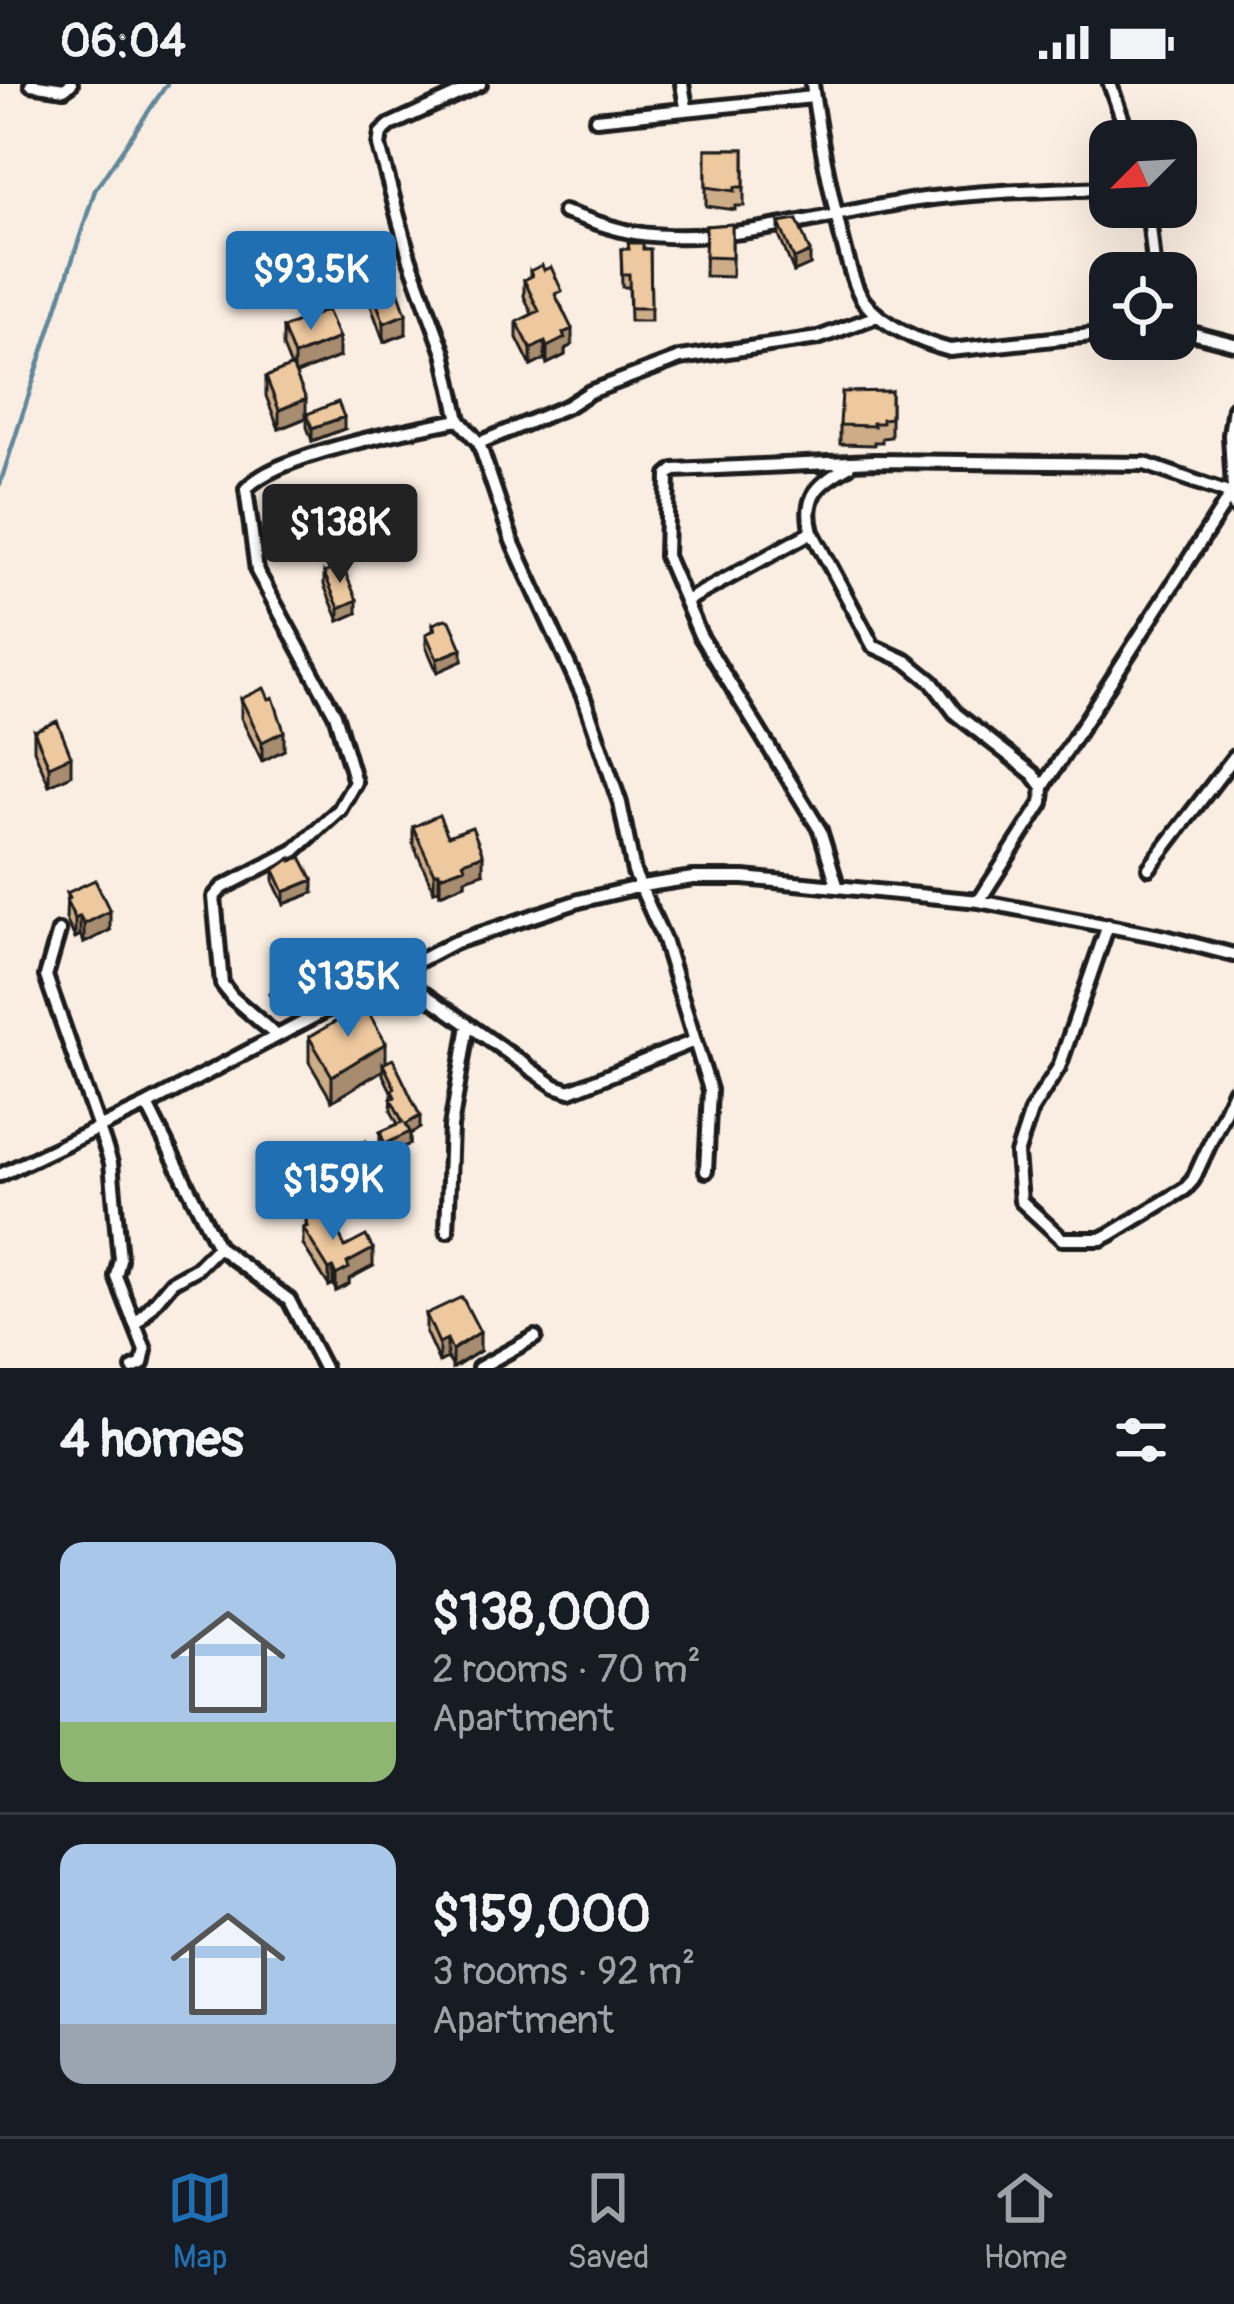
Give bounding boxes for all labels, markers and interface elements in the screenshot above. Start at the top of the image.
text: 06:04 [60,14,186,70]
north arrow [1089,120,1197,228]
map controls [1089,120,1197,360]
pin: $93.5K [213,231,409,333]
text: $93.5K [253,245,369,294]
button: locate [1089,252,1197,360]
pin: $138K [256,484,424,586]
text: $138K [289,498,391,547]
pin: $135K [264,938,432,1040]
text: $135K [297,952,399,1001]
pin: $159K [249,1141,417,1243]
text: $159K [282,1155,384,1204]
icon: filters [1108,1407,1174,1473]
text: 4 homes [60,1408,244,1472]
text: $138,000 [432,1581,651,1645]
icon: home [156,1590,300,1734]
text: 2 rooms · 70 m² [432,1645,701,1694]
text: Apartment [432,1694,614,1743]
text: $159,000 [432,1883,651,1947]
icon: home [156,1892,300,2036]
text: 3 rooms · 92 m² [432,1947,695,1996]
text: Apartment [432,1996,614,2045]
tab: Map [167,2165,233,2278]
tab: Saved [567,2165,649,2278]
tab: Home [984,2165,1067,2278]

